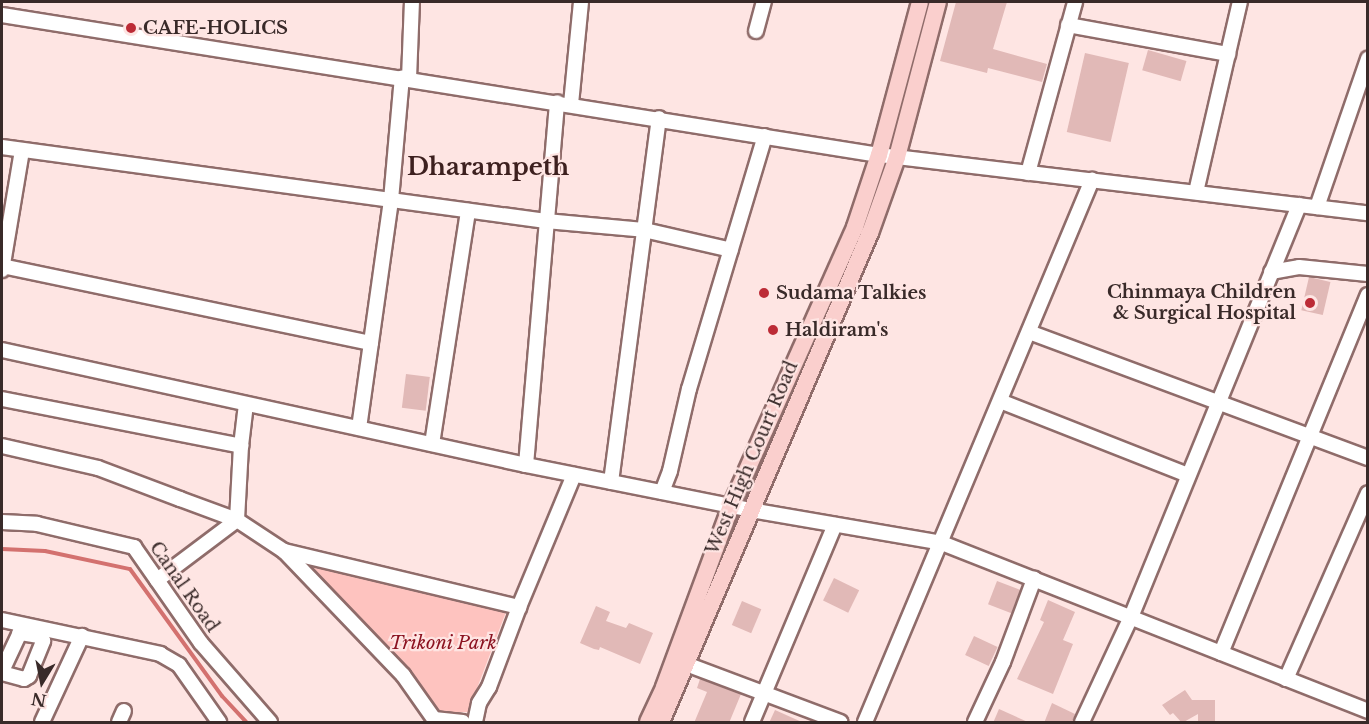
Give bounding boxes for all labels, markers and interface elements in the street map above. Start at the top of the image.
place label: CAFE-HOLICS [143,17,288,39]
marker: CAFE-HOLICS [124,21,138,35]
district label: Dharampeth [407,153,569,181]
place label: Sudama Talkies [776,282,927,304]
place label: Chinmaya Children & Surgical Hospital [1107,282,1296,324]
marker: Sudama Talkies [757,286,771,300]
marker: Chinmaya Children & Surgical Hospital [1301,294,1319,312]
place label: Haldiram's [785,319,888,341]
marker: Haldiram's [766,323,780,337]
street label: West High Court Road [701,358,803,558]
street label: Canal Road [145,538,223,636]
park label: Trikoni Park [389,632,497,654]
north arrow [12,652,72,712]
text: N [30,689,48,711]

